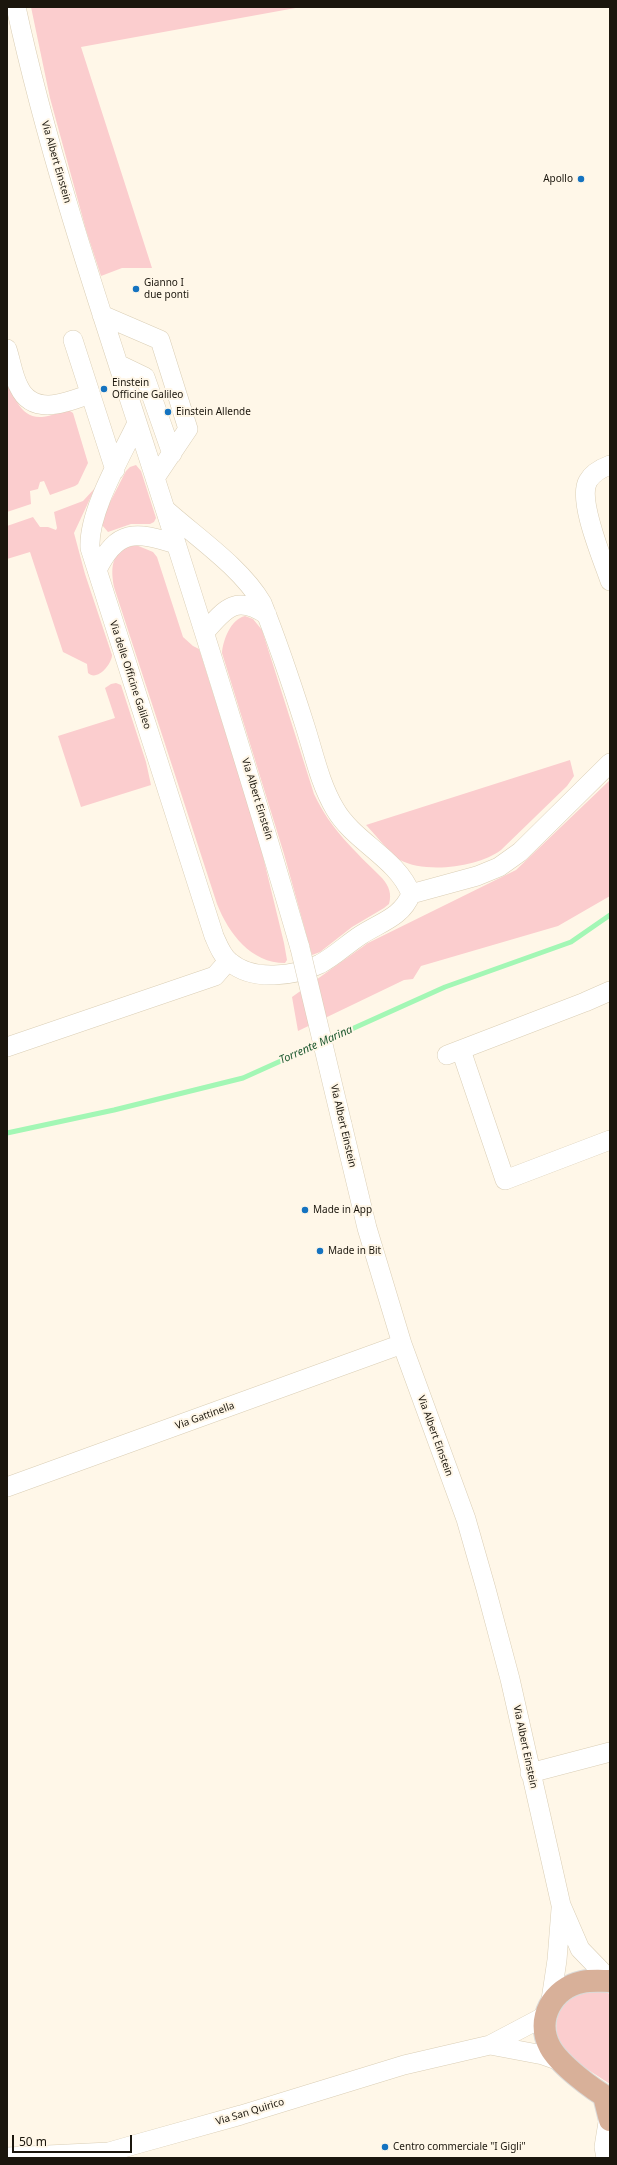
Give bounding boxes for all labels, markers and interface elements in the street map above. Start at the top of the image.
street label: Via Albert Einstein [39,119,73,205]
place label: Apollo [543,173,573,185]
marker: Apollo [576,174,586,184]
place label: Gianno I due ponti [144,277,189,300]
marker: Gianno I due ponti [131,284,141,294]
place label: Einstein Officine Galileo [112,377,183,400]
marker: Einstein Officine Galileo [99,384,109,394]
place label: Einstein Allende [176,406,251,418]
marker: Einstein Allende [163,407,173,417]
street label: Via delle Officine Galileo [107,619,153,731]
street label: Via Albert Einstein [239,757,275,841]
water label: Torrente Marina [277,1023,355,1067]
street label: Via Albert Einstein [328,1083,358,1169]
place label: Made in App [313,1204,372,1216]
marker: Made in App [300,1205,310,1215]
place label: Made in Bit [328,1245,381,1257]
marker: Made in Bit [315,1246,325,1256]
street label: Via Albert Einstein [415,1394,455,1478]
street label: Via Gattinella [174,1400,236,1432]
street label: Via Albert Einstein [510,1704,540,1790]
street label: Via San Quirico [214,2096,286,2128]
scale bar [14,2127,134,2153]
text: 50 m [19,2133,47,2150]
place label: Centro commerciale "I Gigli" [393,2141,526,2153]
marker: Centro commerciale "I Gigli" [380,2142,390,2152]

